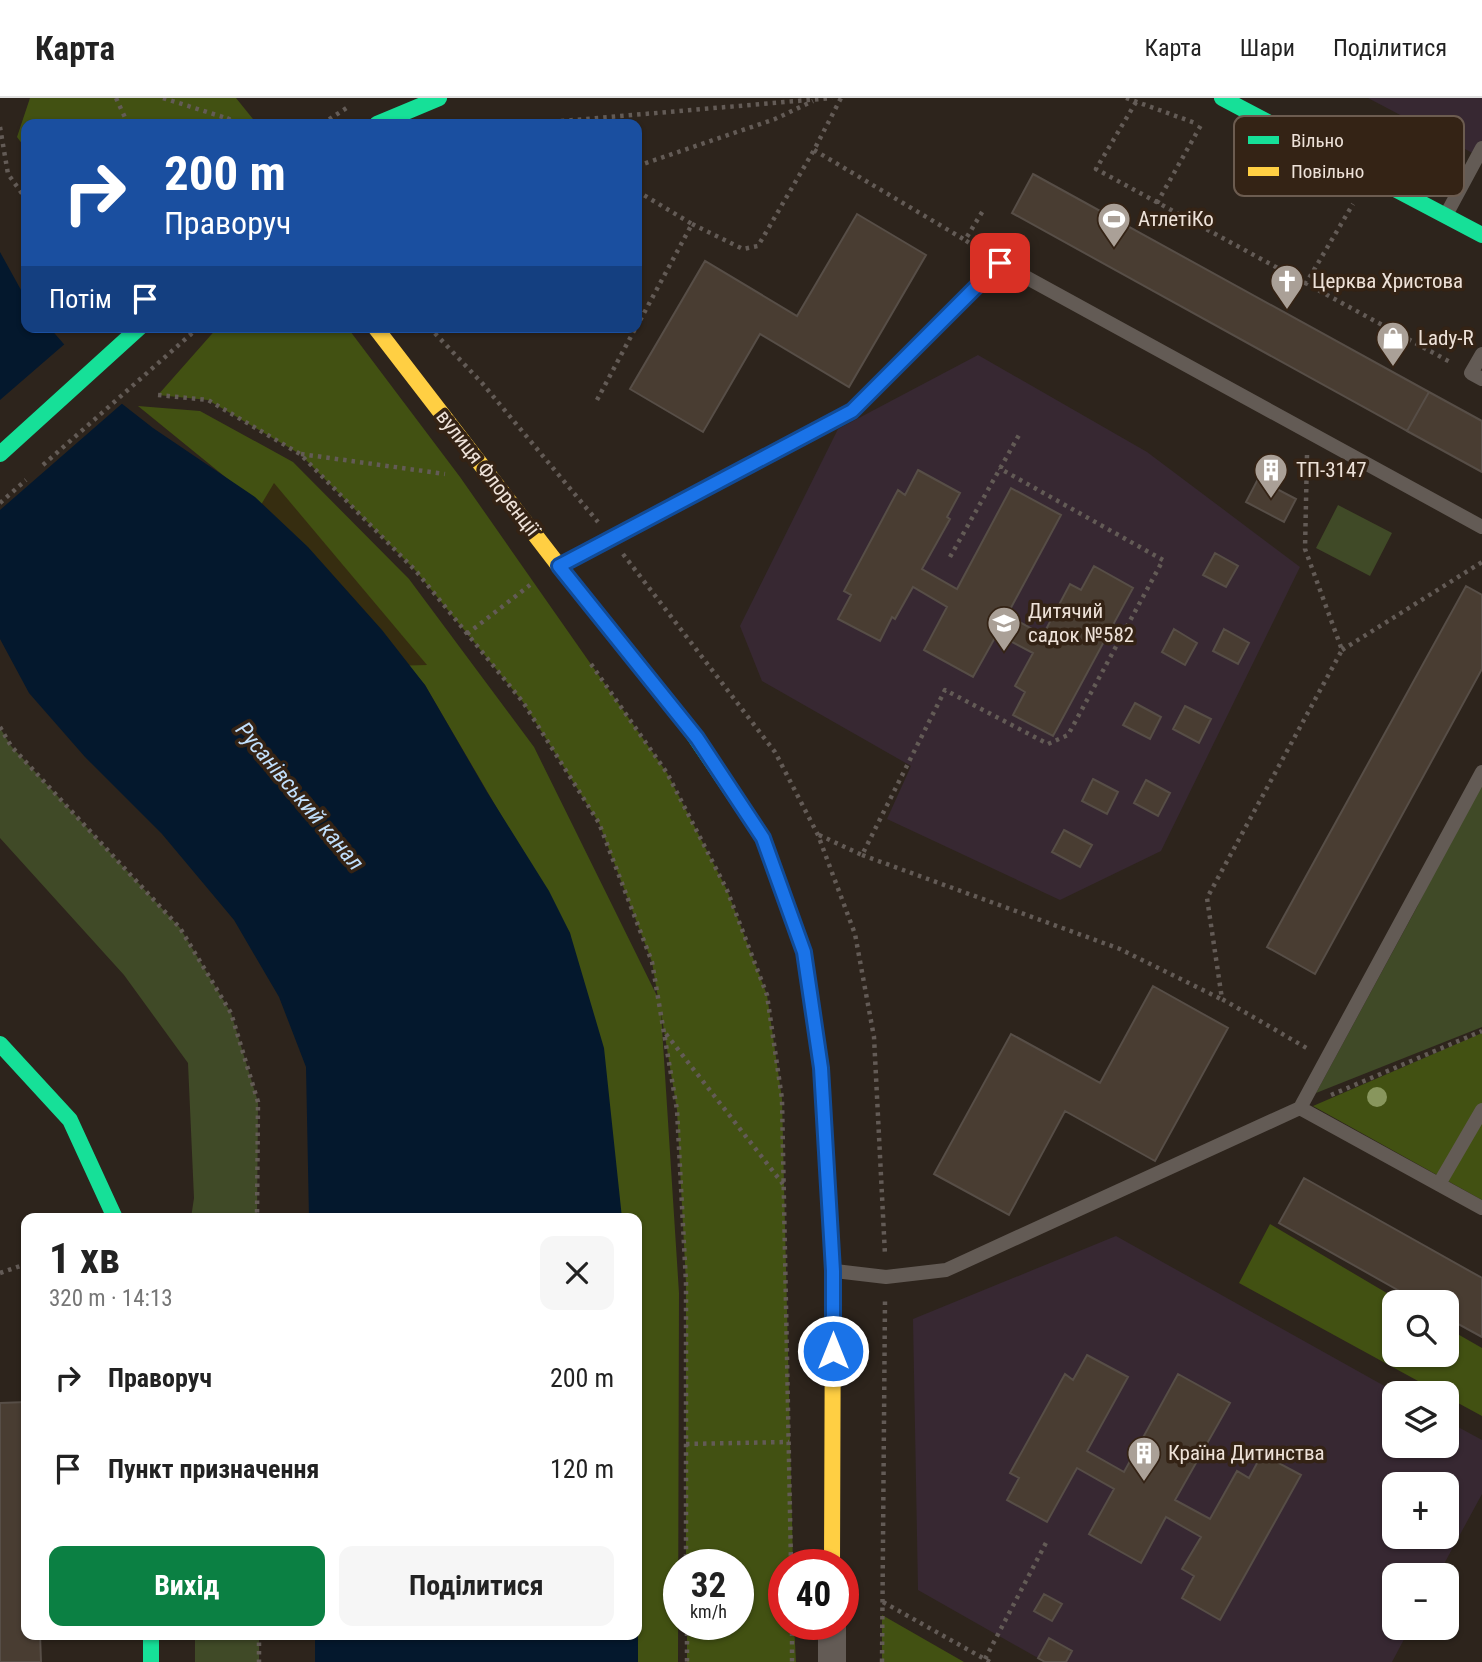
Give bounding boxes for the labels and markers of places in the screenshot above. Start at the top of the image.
sports icon: АтлетіКо [1095,200,1133,249]
place label: АтлетіКо [1138,207,1214,231]
pin [970,233,1030,293]
church icon: Церква Христова [1268,262,1306,311]
place label: Церква Христова [1312,269,1463,293]
shop icon: Lady-R [1374,319,1412,368]
place label: Lady-R [1418,326,1474,350]
building icon: ТП-3147 [1252,451,1290,500]
place label: ТП-3147 [1296,458,1367,482]
place label: Дитячий садок №582 [1028,599,1134,647]
school or university icon: Дитячий садок №582 [985,604,1023,653]
building icon: Країна Дитинства [1125,1434,1163,1483]
place label: Країна Дитинства [1168,1441,1325,1465]

